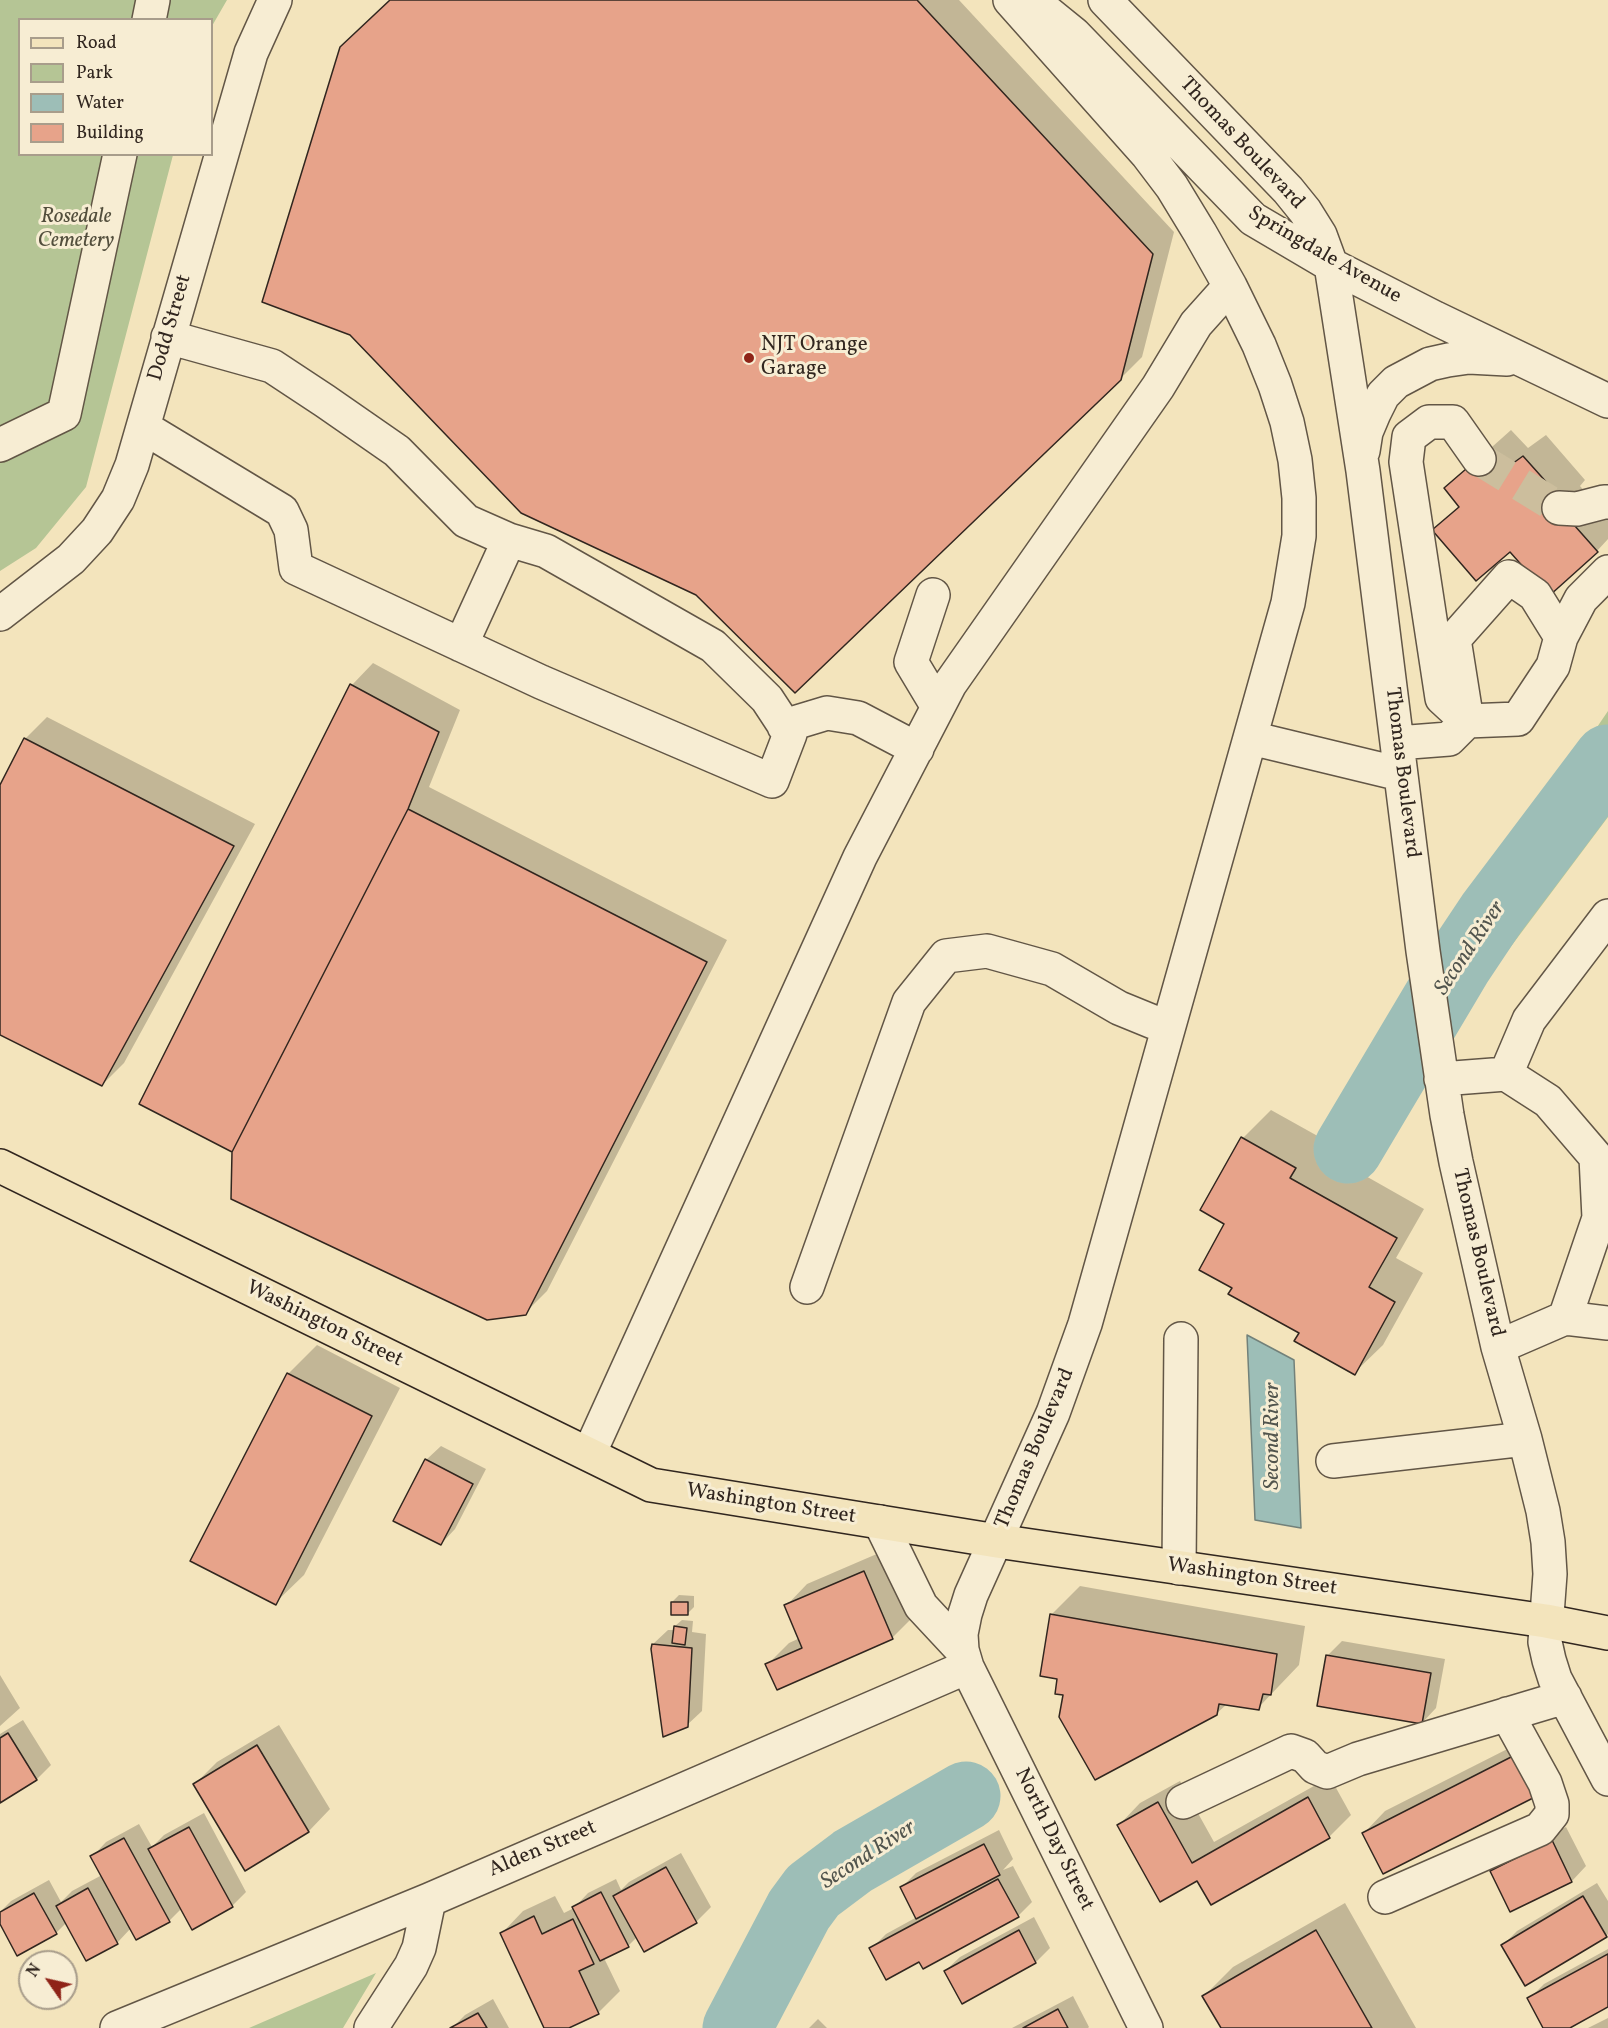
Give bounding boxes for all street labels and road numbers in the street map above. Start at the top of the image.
street label: Thomas Boulevard [1173,72,1309,216]
street label: Springdale Avenue [1243,202,1405,310]
street label: Dodd Street [144,272,198,384]
street label: Thomas Boulevard [1378,686,1424,860]
street label: Thomas Boulevard [1445,1166,1509,1340]
street label: Washington Street [242,1276,406,1374]
street label: Thomas Boulevard [991,1365,1081,1533]
street label: Washington Street [684,1479,858,1531]
street label: Washington Street [1165,1554,1339,1602]
street label: North Day Street [1008,1765,1098,1915]
street label: Alden Street [485,1816,601,1884]

